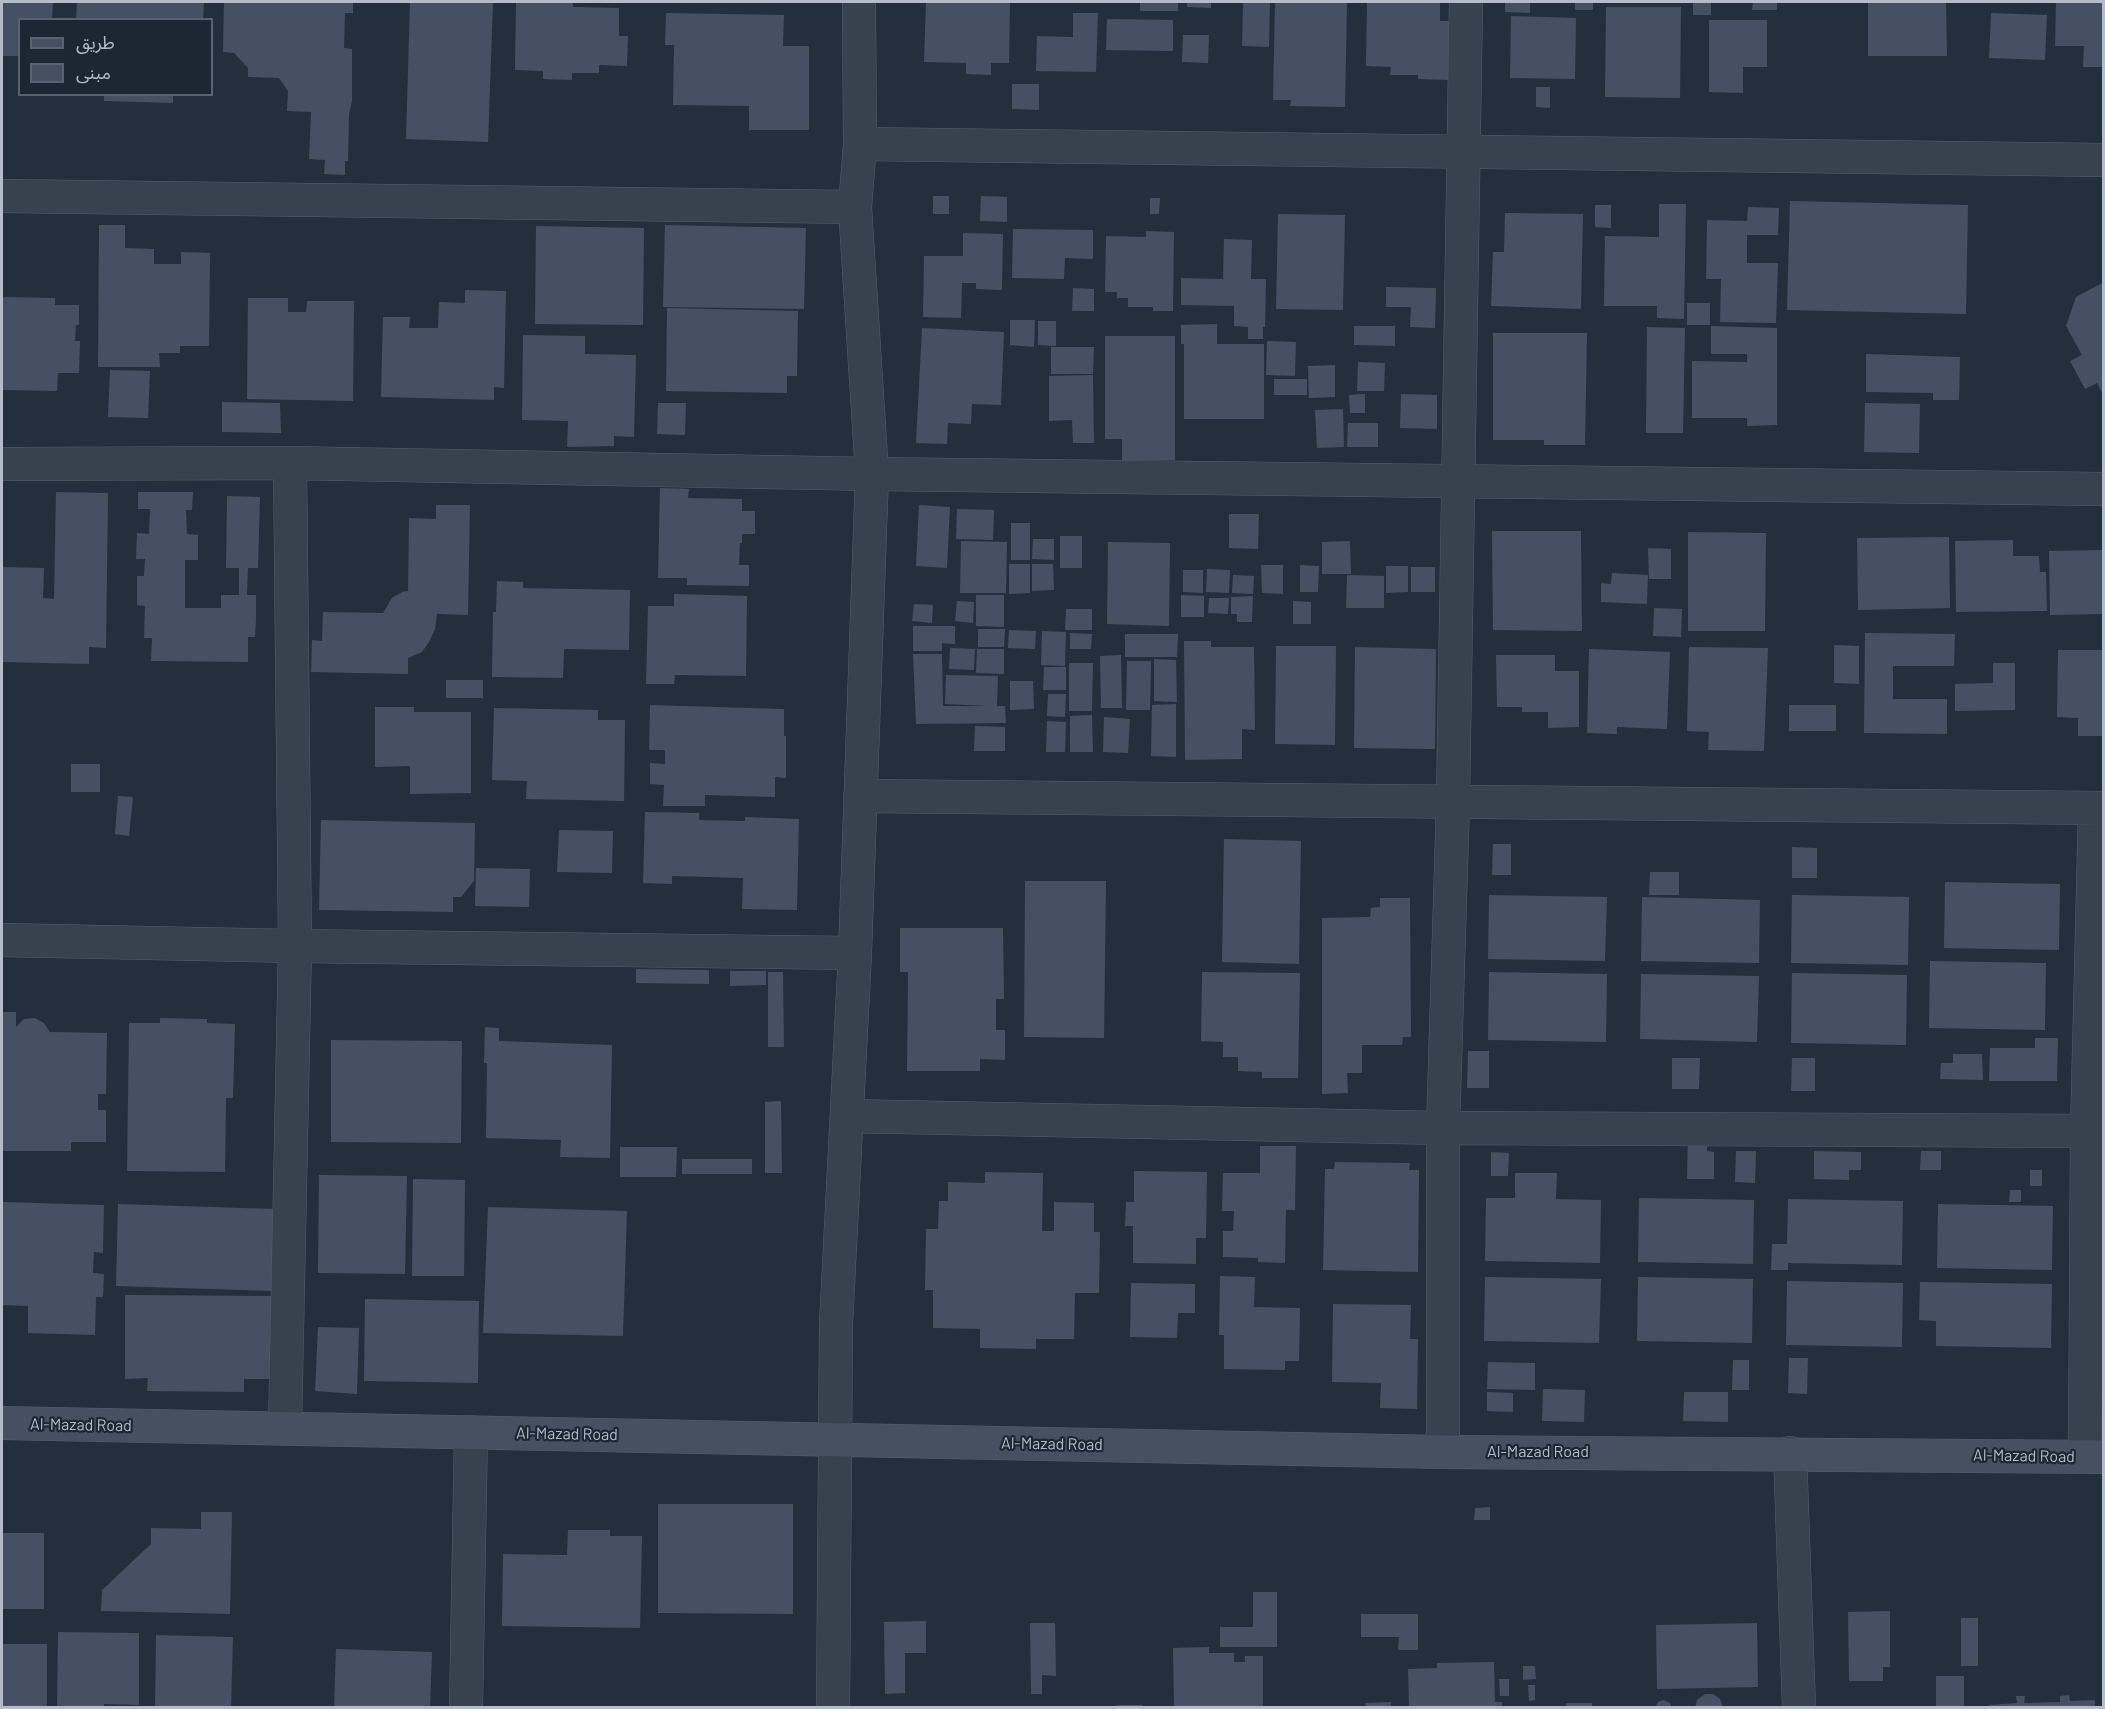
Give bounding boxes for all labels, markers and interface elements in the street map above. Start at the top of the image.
legend [18,18,213,96]
text: طريق [76,31,115,53]
text: مبنى [76,61,111,83]
street label: Al-Mazad Road [30,1415,132,1435]
street label: Al-Mazad Road [516,1424,618,1444]
street label: Al-Mazad Road [1001,1434,1103,1454]
street label: Al-Mazad Road [1487,1442,1589,1462]
street label: Al-Mazad Road [1973,1446,2075,1466]

